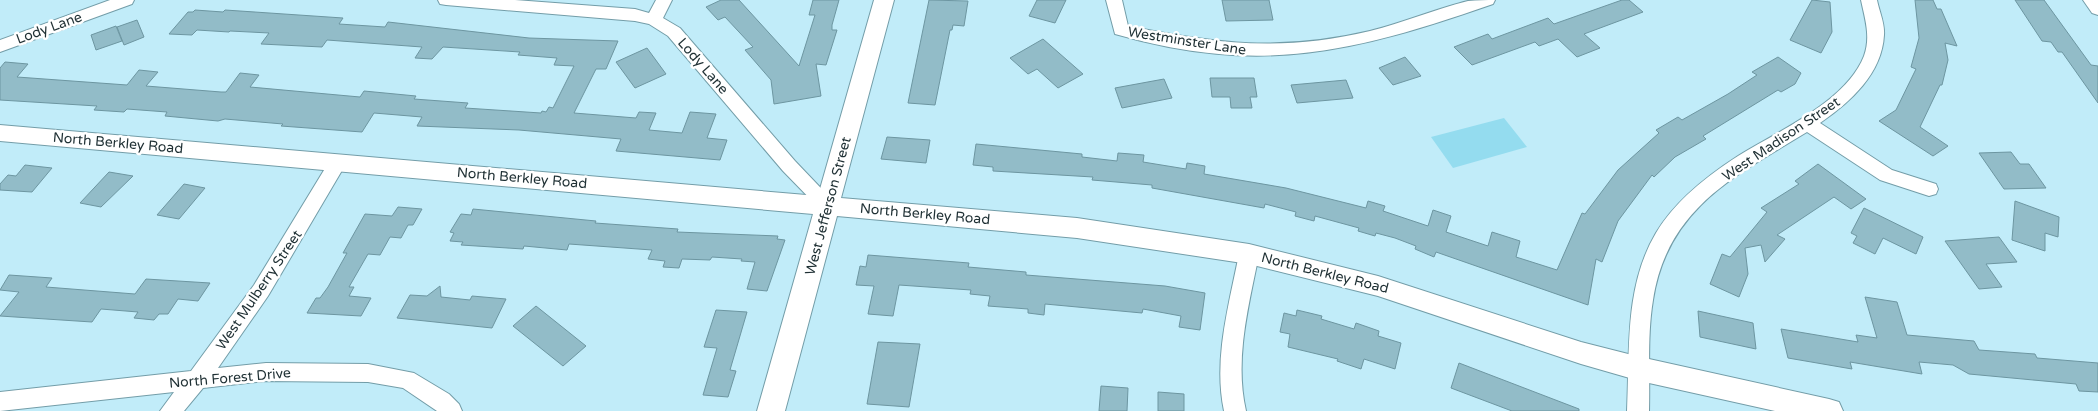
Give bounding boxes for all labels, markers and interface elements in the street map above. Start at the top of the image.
street label: Lody Lane [14,8,84,48]
street label: Westminster Lane [1127,23,1247,59]
street label: Lody Lane [674,34,732,98]
street label: West Madison Street [1719,93,1844,185]
street label: North Berkley Road [52,129,184,157]
street label: West Jefferson Street [801,134,855,277]
street label: North Berkley Road [456,164,588,192]
street label: North Berkley Road [859,200,991,228]
street label: West Mulberry Street [212,226,306,353]
street label: North Berkley Road [1260,249,1390,297]
street label: North Forest Drive [168,364,292,392]

